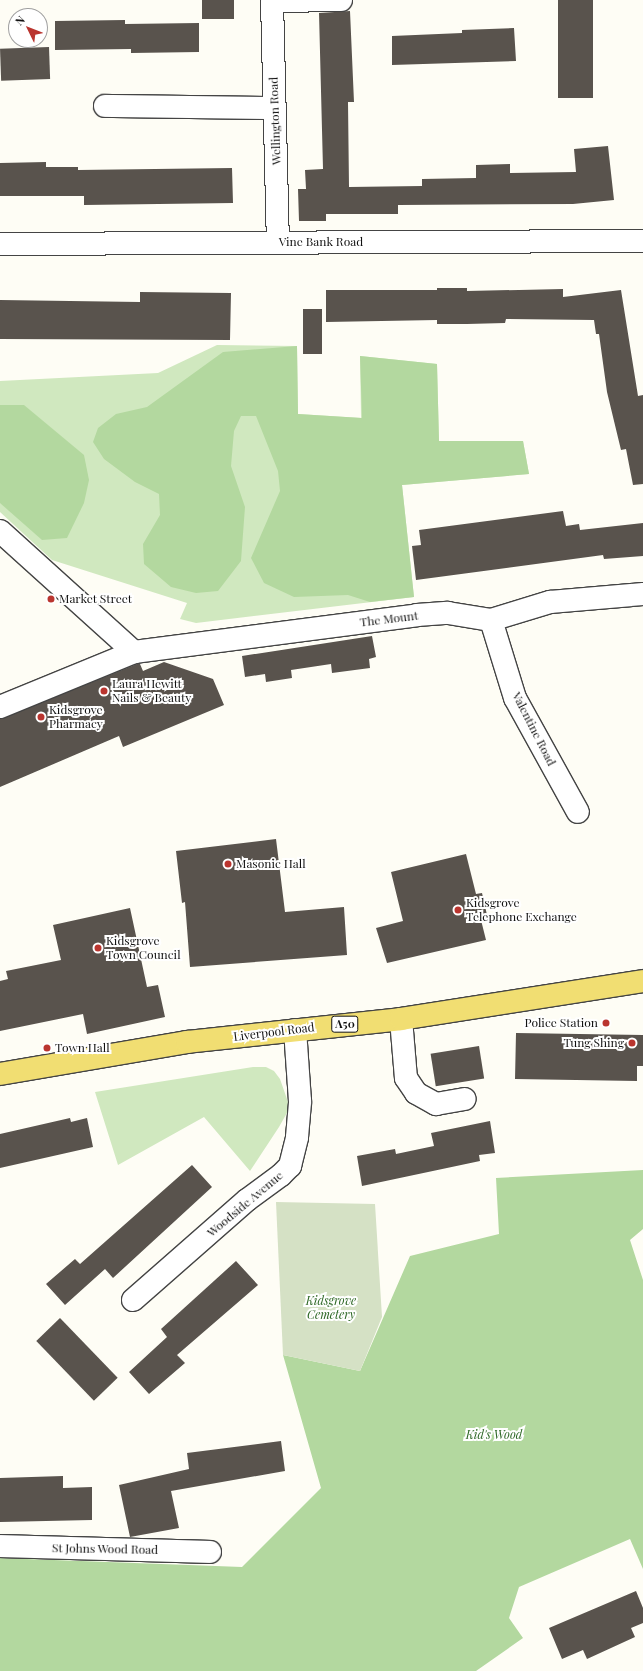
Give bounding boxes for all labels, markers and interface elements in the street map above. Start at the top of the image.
north arrow [8,8,48,48]
text: N [11,12,28,28]
street label: Wellington Road [266,77,284,165]
street label: Vine Bank Road [279,235,363,249]
place label: Market Street [59,592,132,606]
marker: Market Street [46,594,56,604]
street label: The Mount [359,608,419,630]
place label: Laura Hewitt Nails & Beauty [112,677,191,705]
marker: Laura Hewitt Nails & Beauty [99,686,109,696]
street label: Valentine Road [509,690,559,768]
place label: Kidsgrove Pharmacy [49,703,103,731]
marker: Kidsgrove Pharmacy [36,712,46,722]
place label: Masonic Hall [236,857,306,871]
marker: Masonic Hall [223,859,233,869]
place label: Kidsgrove Telephone Exchange [466,896,577,924]
marker: Kidsgrove Telephone Exchange [453,905,463,915]
place label: Kidsgrove Town Council [106,934,181,962]
marker: Kidsgrove Town Council [93,943,103,953]
road number: A50 [331,1015,359,1033]
place label: Police Station [525,1016,598,1030]
marker: Police Station [601,1018,611,1028]
street label: Liverpool Road [233,1020,315,1044]
place label: Tung Shing [564,1036,624,1050]
marker: Tung Shing [627,1038,637,1048]
place label: Town Hall [55,1041,110,1055]
marker: Town Hall [42,1043,52,1053]
street label: Woodside Avenue [204,1168,286,1240]
park label: Kidsgrove Cemetery [306,1294,356,1322]
park label: Kid's Wood [466,1428,522,1442]
street label: St Johns Wood Road [51,1541,159,1557]

